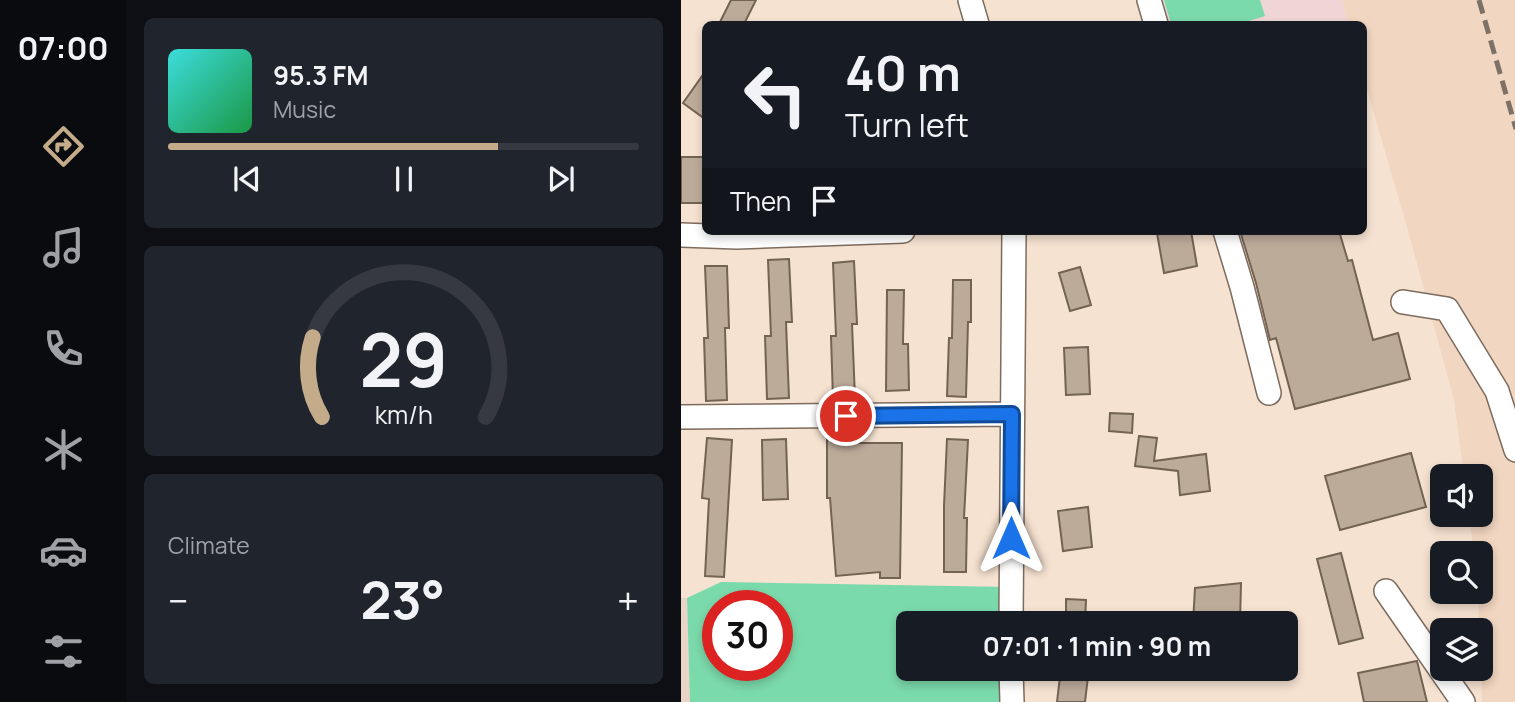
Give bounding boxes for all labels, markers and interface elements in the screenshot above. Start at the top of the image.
text: 07:00 [17,26,109,70]
text: 40 m [845,39,961,106]
icon: left [730,49,821,140]
text: 95.3 FM [273,57,368,93]
text: Music [273,93,336,125]
text: Turn left [845,103,969,147]
icon: directions [39,122,88,171]
icon: previous [228,160,266,198]
icon: pause [385,160,423,198]
icon: next [542,160,580,198]
icon: arrive [805,182,843,220]
text: Then [730,183,791,219]
icon: music [39,223,88,272]
text: 29 [359,309,448,409]
icon: phone [39,324,88,373]
pin [816,386,876,446]
text: km/h [374,397,433,432]
icon: arrive [827,397,865,435]
icon: climate [39,425,88,474]
map controls [1430,464,1493,681]
button: sound [1430,464,1493,527]
position arrow [974,501,1048,575]
icon: car [39,526,88,575]
text: Climate [168,529,250,561]
button: search [1430,541,1493,604]
text: 23° [361,564,445,635]
text: − [168,574,189,626]
text: + [617,574,639,626]
speed limit sign: 30 [702,590,793,681]
button: layers [1430,618,1493,681]
icon: filters [39,627,88,676]
text: 07:01 · 1 min · 90 m [983,628,1211,664]

